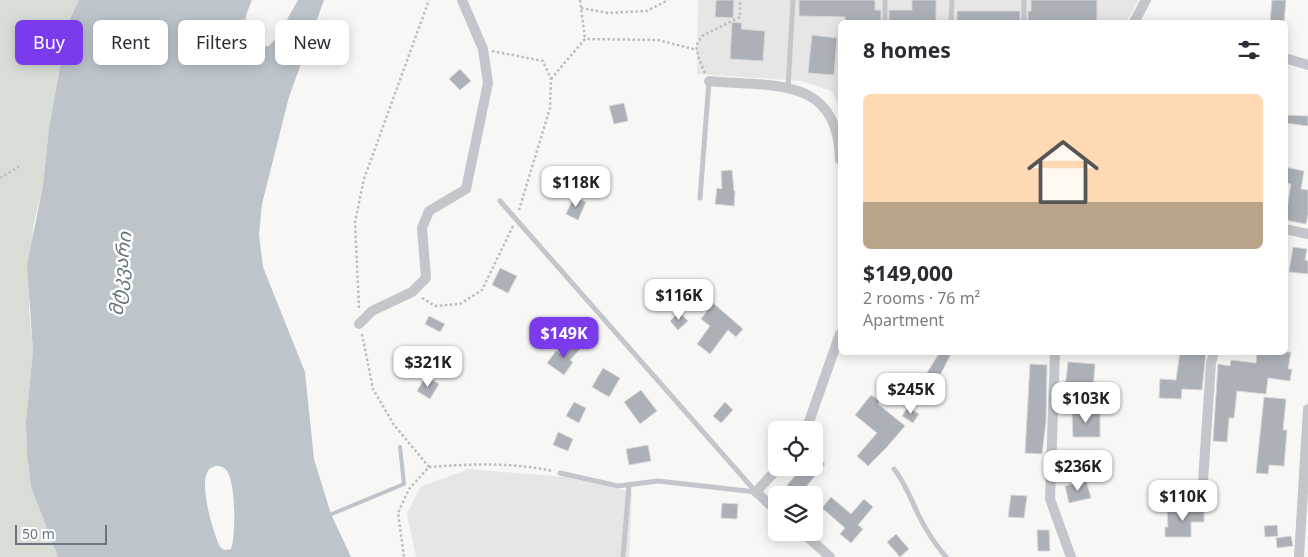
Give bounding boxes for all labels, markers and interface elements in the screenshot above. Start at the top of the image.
chip: Buy [15,20,83,65]
chip: Rent [93,20,168,65]
chip: Filters [178,20,265,65]
chip: New [275,20,349,65]
text: 8 homes [863,36,951,64]
icon: filters [1235,36,1263,64]
icon: home [1018,127,1108,217]
pin: $118K [541,166,611,208]
text: $118K [552,171,600,193]
water label: მტკვარი [103,230,137,317]
text: $149,000 [863,259,953,287]
pin: $116K [644,278,714,321]
text: $116K [655,284,703,306]
text: 2 rooms · 76 m² [863,287,980,309]
text: Apartment [863,309,944,331]
pin: $149K [529,316,599,359]
text: $149K [540,322,588,344]
pin: $321K [393,346,463,388]
text: $321K [404,351,452,373]
pin: $245K [876,372,946,415]
text: $245K [887,378,935,400]
pin: $103K [1051,382,1121,424]
text: $103K [1062,387,1110,409]
map controls [768,421,823,541]
button: locate [768,421,823,476]
pin: $236K [1043,450,1113,492]
text: $236K [1054,455,1102,477]
pin: $110K [1148,480,1218,522]
text: $110K [1159,485,1207,507]
button: layers [768,486,823,541]
scale bar [15,522,108,545]
text: 50 m [22,524,55,543]

